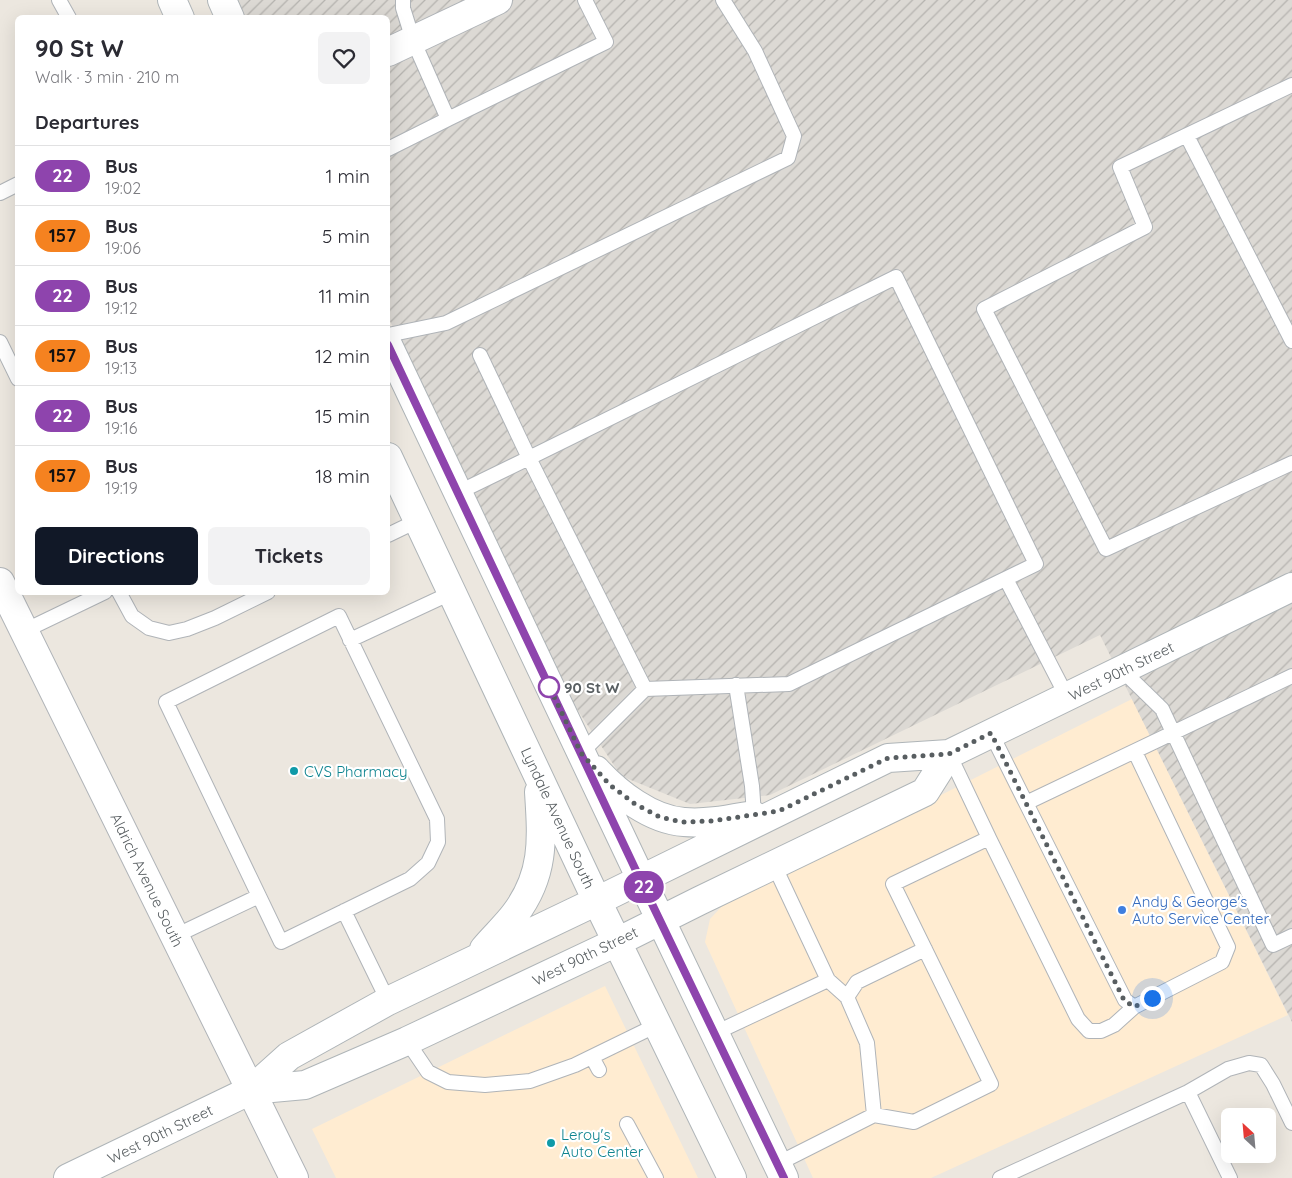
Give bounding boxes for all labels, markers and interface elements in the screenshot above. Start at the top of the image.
button: heart [318,32,370,84]
text: 90 St W [35,33,124,63]
text: Walk · 3 min · 210 m [35,67,179,87]
text: Departures [35,110,139,134]
text: Bus [105,154,138,178]
text: 22 [52,164,73,187]
text: 1 min [325,164,370,188]
text: 19:02 [105,178,141,198]
text: Bus [105,214,138,238]
text: 157 [49,224,76,247]
text: 5 min [322,224,370,248]
text: 19:06 [105,238,141,258]
text: Bus [105,274,138,298]
text: 22 [52,284,73,307]
text: 11 min [318,284,370,308]
text: 19:12 [105,298,138,318]
text: Bus [105,334,138,358]
text: 157 [49,344,76,367]
text: 12 min [315,344,370,368]
text: 19:13 [105,358,137,378]
text: Bus [105,394,138,418]
text: 22 [52,404,73,427]
text: 15 min [315,404,370,428]
text: 19:16 [105,418,137,438]
text: Bus [105,454,138,478]
text: 157 [49,464,76,487]
text: 18 min [315,464,370,488]
text: 19:19 [105,478,138,498]
button: Directions [35,527,198,585]
button: Tickets [208,527,370,585]
street label: West 90th Street [1065,637,1177,705]
marker: 90 St W [538,676,560,698]
place label: 90 St W [564,678,619,697]
street label: Lyndale Avenue South [517,744,599,892]
place label: CVS Pharmacy [304,762,408,781]
marker: CVS Pharmacy [288,765,300,777]
street label: Aldrich Avenue South [106,810,188,950]
line badge: 22 [622,871,666,903]
text: 22 [634,875,654,898]
place label: Andy & George's Auto Service Center [1132,892,1270,928]
marker: Andy & George's Auto Service Center [1116,904,1128,916]
street label: West 90th Street [529,922,641,990]
your location [1140,986,1165,1011]
street label: West 90th Street [104,1100,216,1168]
north arrow [1221,1108,1276,1162]
map controls [1221,1108,1276,1163]
place label: Leroy's Auto Center [561,1125,644,1161]
marker: Leroy's Auto Center [545,1137,557,1149]

